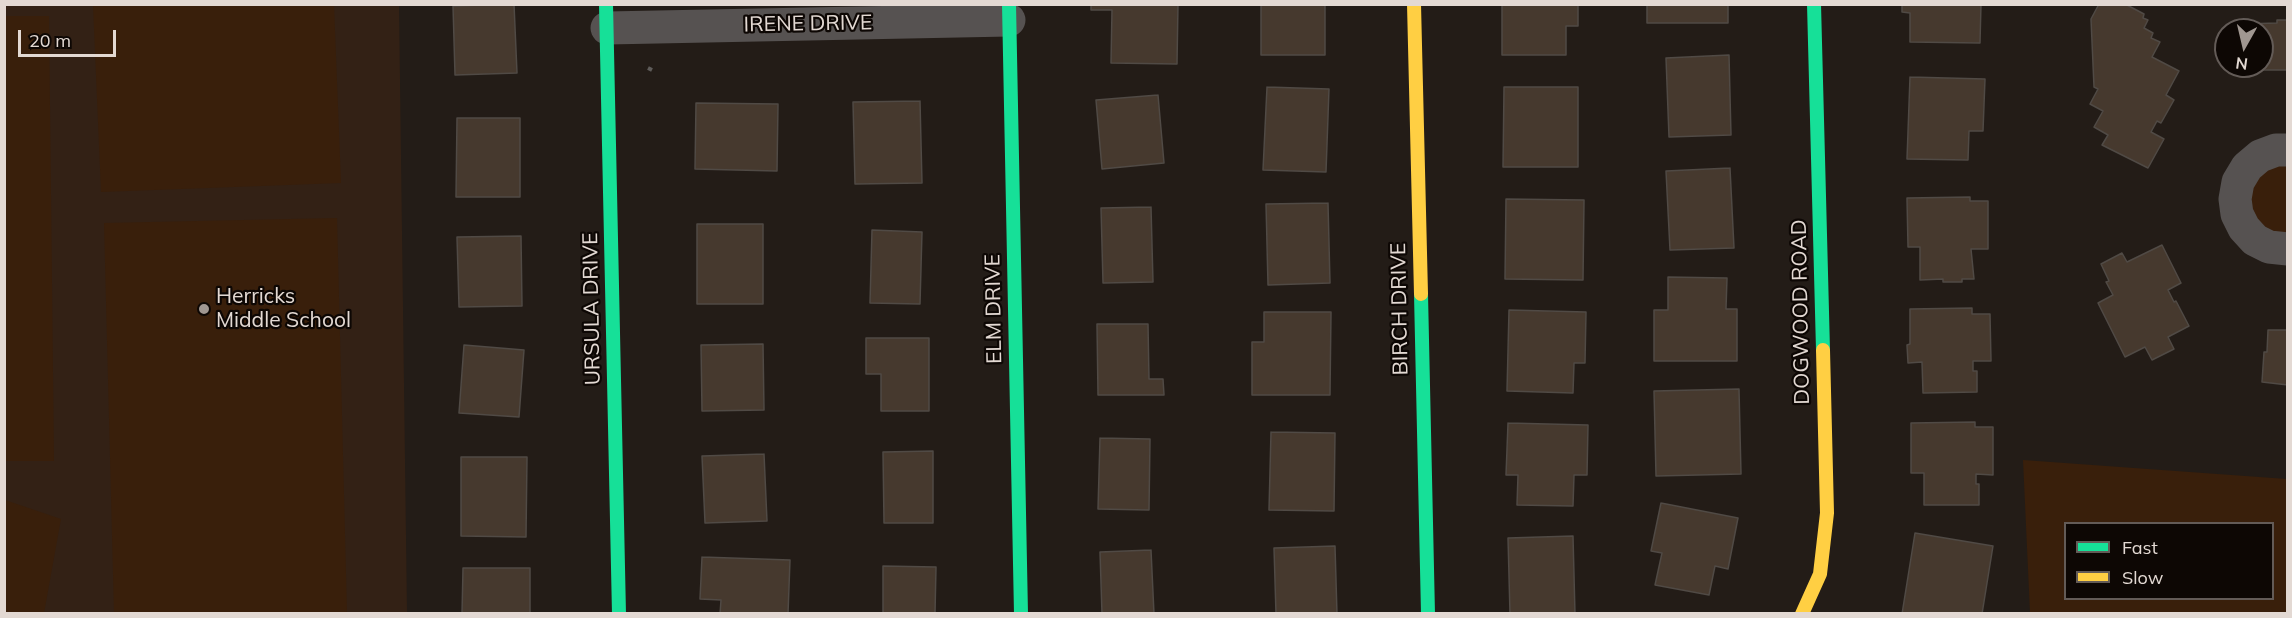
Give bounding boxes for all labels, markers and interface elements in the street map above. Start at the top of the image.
street label: IRENE DRIVE [744,10,872,38]
scale bar [21,18,118,56]
north arrow [2214,18,2274,78]
text: 20 m [29,29,71,52]
text: N [2234,53,2249,75]
street label: DOGWOOD ROAD [1787,219,1815,405]
street label: URSULA DRIVE [578,232,606,386]
street label: BIRCH DRIVE [1386,242,1414,376]
street label: ELM DRIVE [980,254,1008,364]
place label: Herricks Middle School [216,284,351,334]
marker: Herricks Middle School [197,302,211,316]
legend [2064,522,2274,600]
text: Fast [2122,536,2158,559]
text: Slow [2122,566,2163,589]

